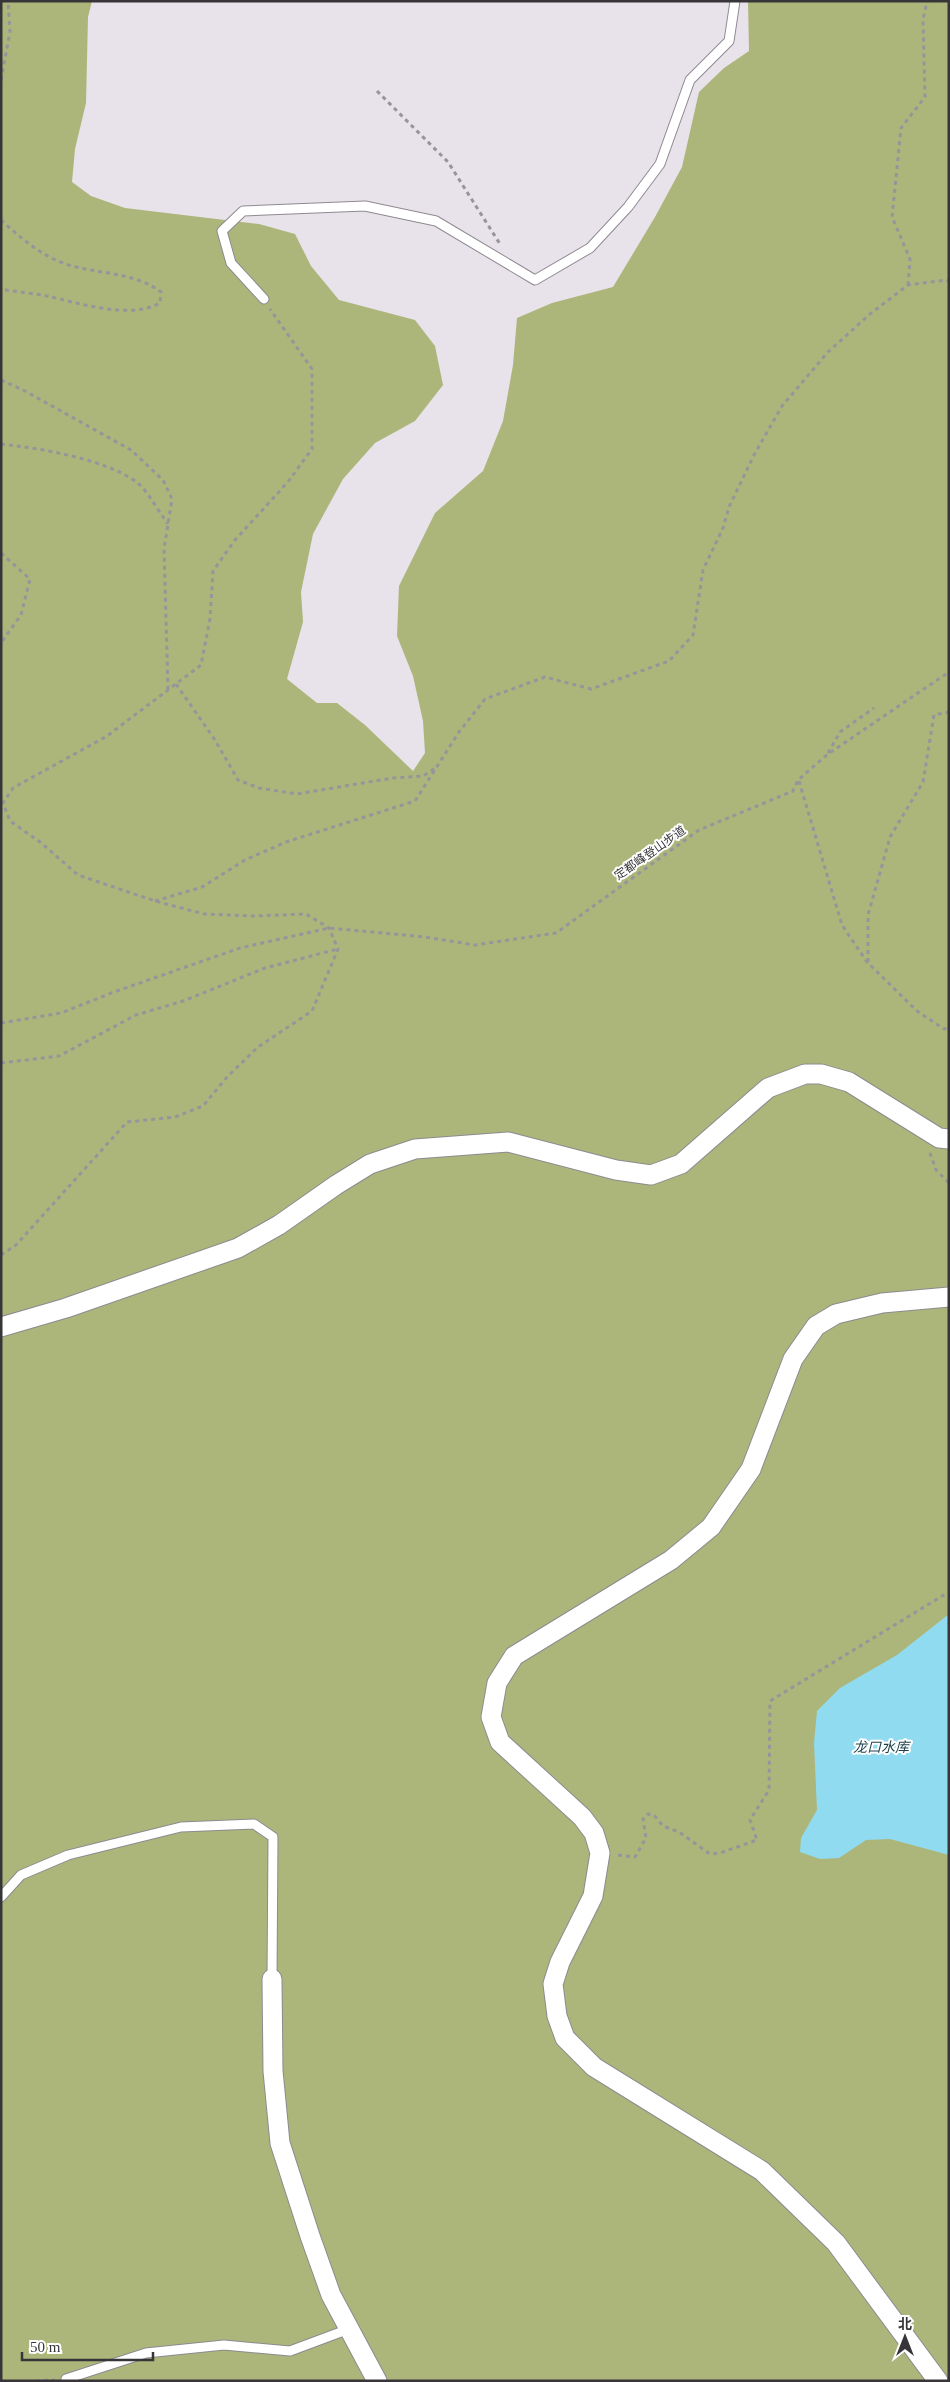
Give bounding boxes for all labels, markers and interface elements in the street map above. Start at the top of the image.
street label: 定都峰登山步道 [612,823,688,883]
water label: 龙口水库 [853,1740,911,1755]
north arrow [880,2312,930,2362]
text: 北 [898,2317,912,2332]
scale bar [22,2330,154,2362]
text: 50 m [30,2339,61,2355]

